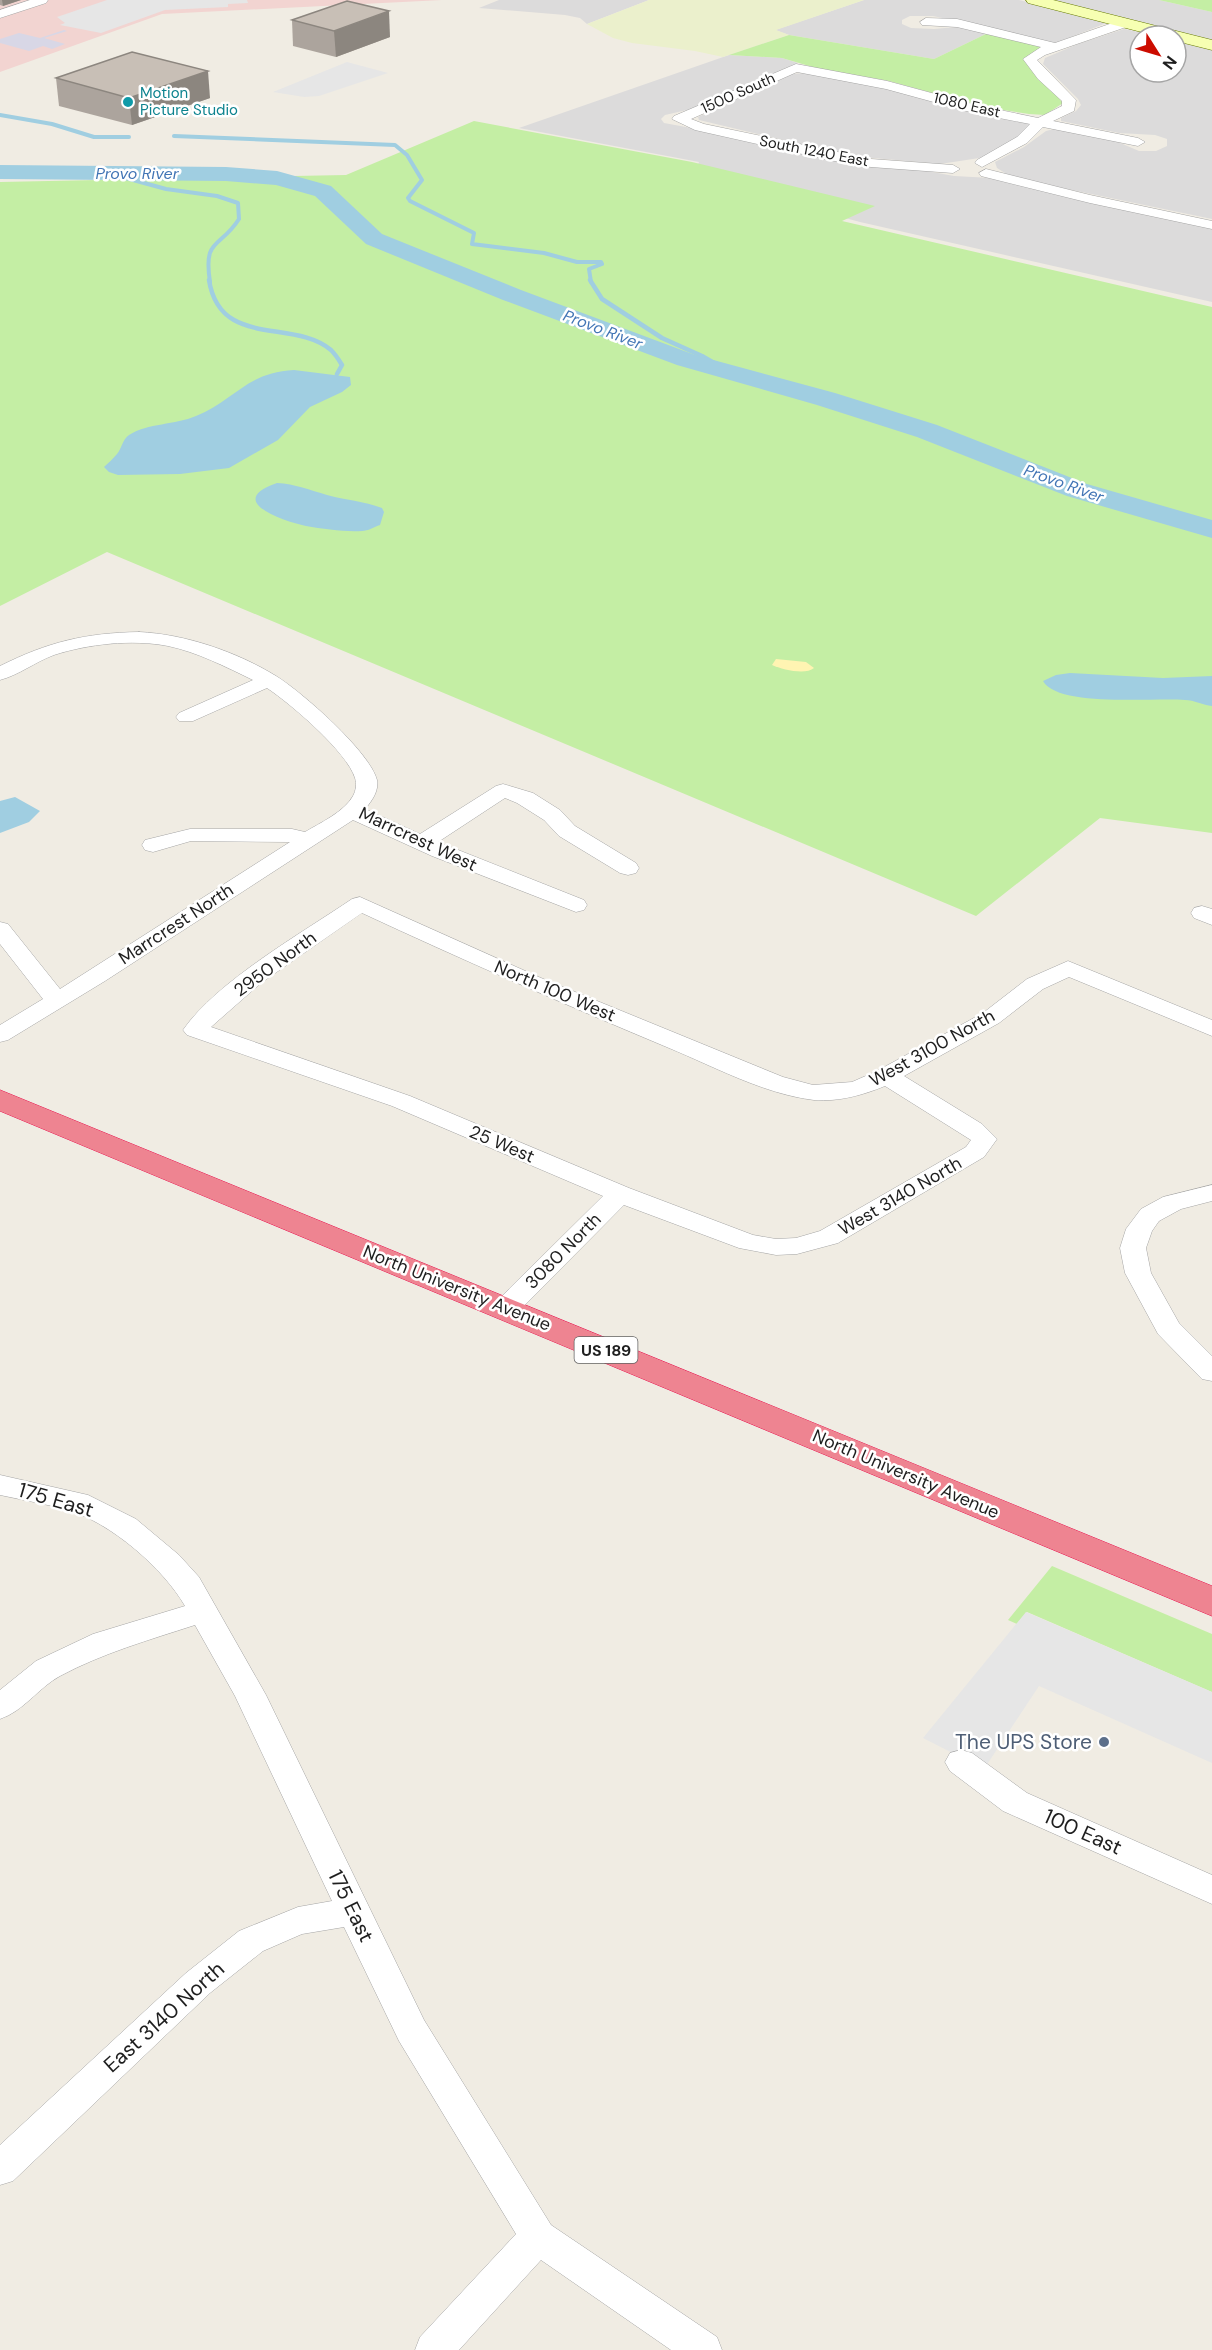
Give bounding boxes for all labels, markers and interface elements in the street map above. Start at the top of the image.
north arrow [1128,24,1188,84]
text: N [1158,52,1181,74]
street label: 1500 South [698,68,778,118]
place label: Motion Picture Studio [140,83,238,120]
street label: 1080 East [932,88,1003,122]
marker: Motion Picture Studio [121,95,135,109]
street label: South 1240 East [758,131,870,171]
water label: Provo River [95,163,180,184]
water label: Provo River [560,305,646,355]
water label: Provo River [1021,459,1108,508]
street label: Marrcrest West [355,801,481,877]
street label: Marrcrest North [114,878,238,970]
street label: 2950 North [229,926,321,1002]
street label: North 100 West [491,955,619,1027]
street label: West 3100 North [865,1004,999,1092]
street label: 25 West [466,1120,538,1168]
street label: West 3140 North [834,1151,966,1241]
street label: 3080 North [520,1208,606,1294]
street label: North University Avenue [359,1239,555,1337]
road number: US 189 [574,1337,638,1363]
street label: North University Avenue [809,1424,1003,1524]
street label: 175 East [15,1476,97,1524]
place label: The UPS Store [955,1728,1092,1756]
marker: The UPS Store [1097,1735,1111,1749]
street label: 100 East [1040,1802,1126,1862]
street label: 175 East [322,1865,380,1947]
street label: East 3140 North [98,1955,230,2079]

